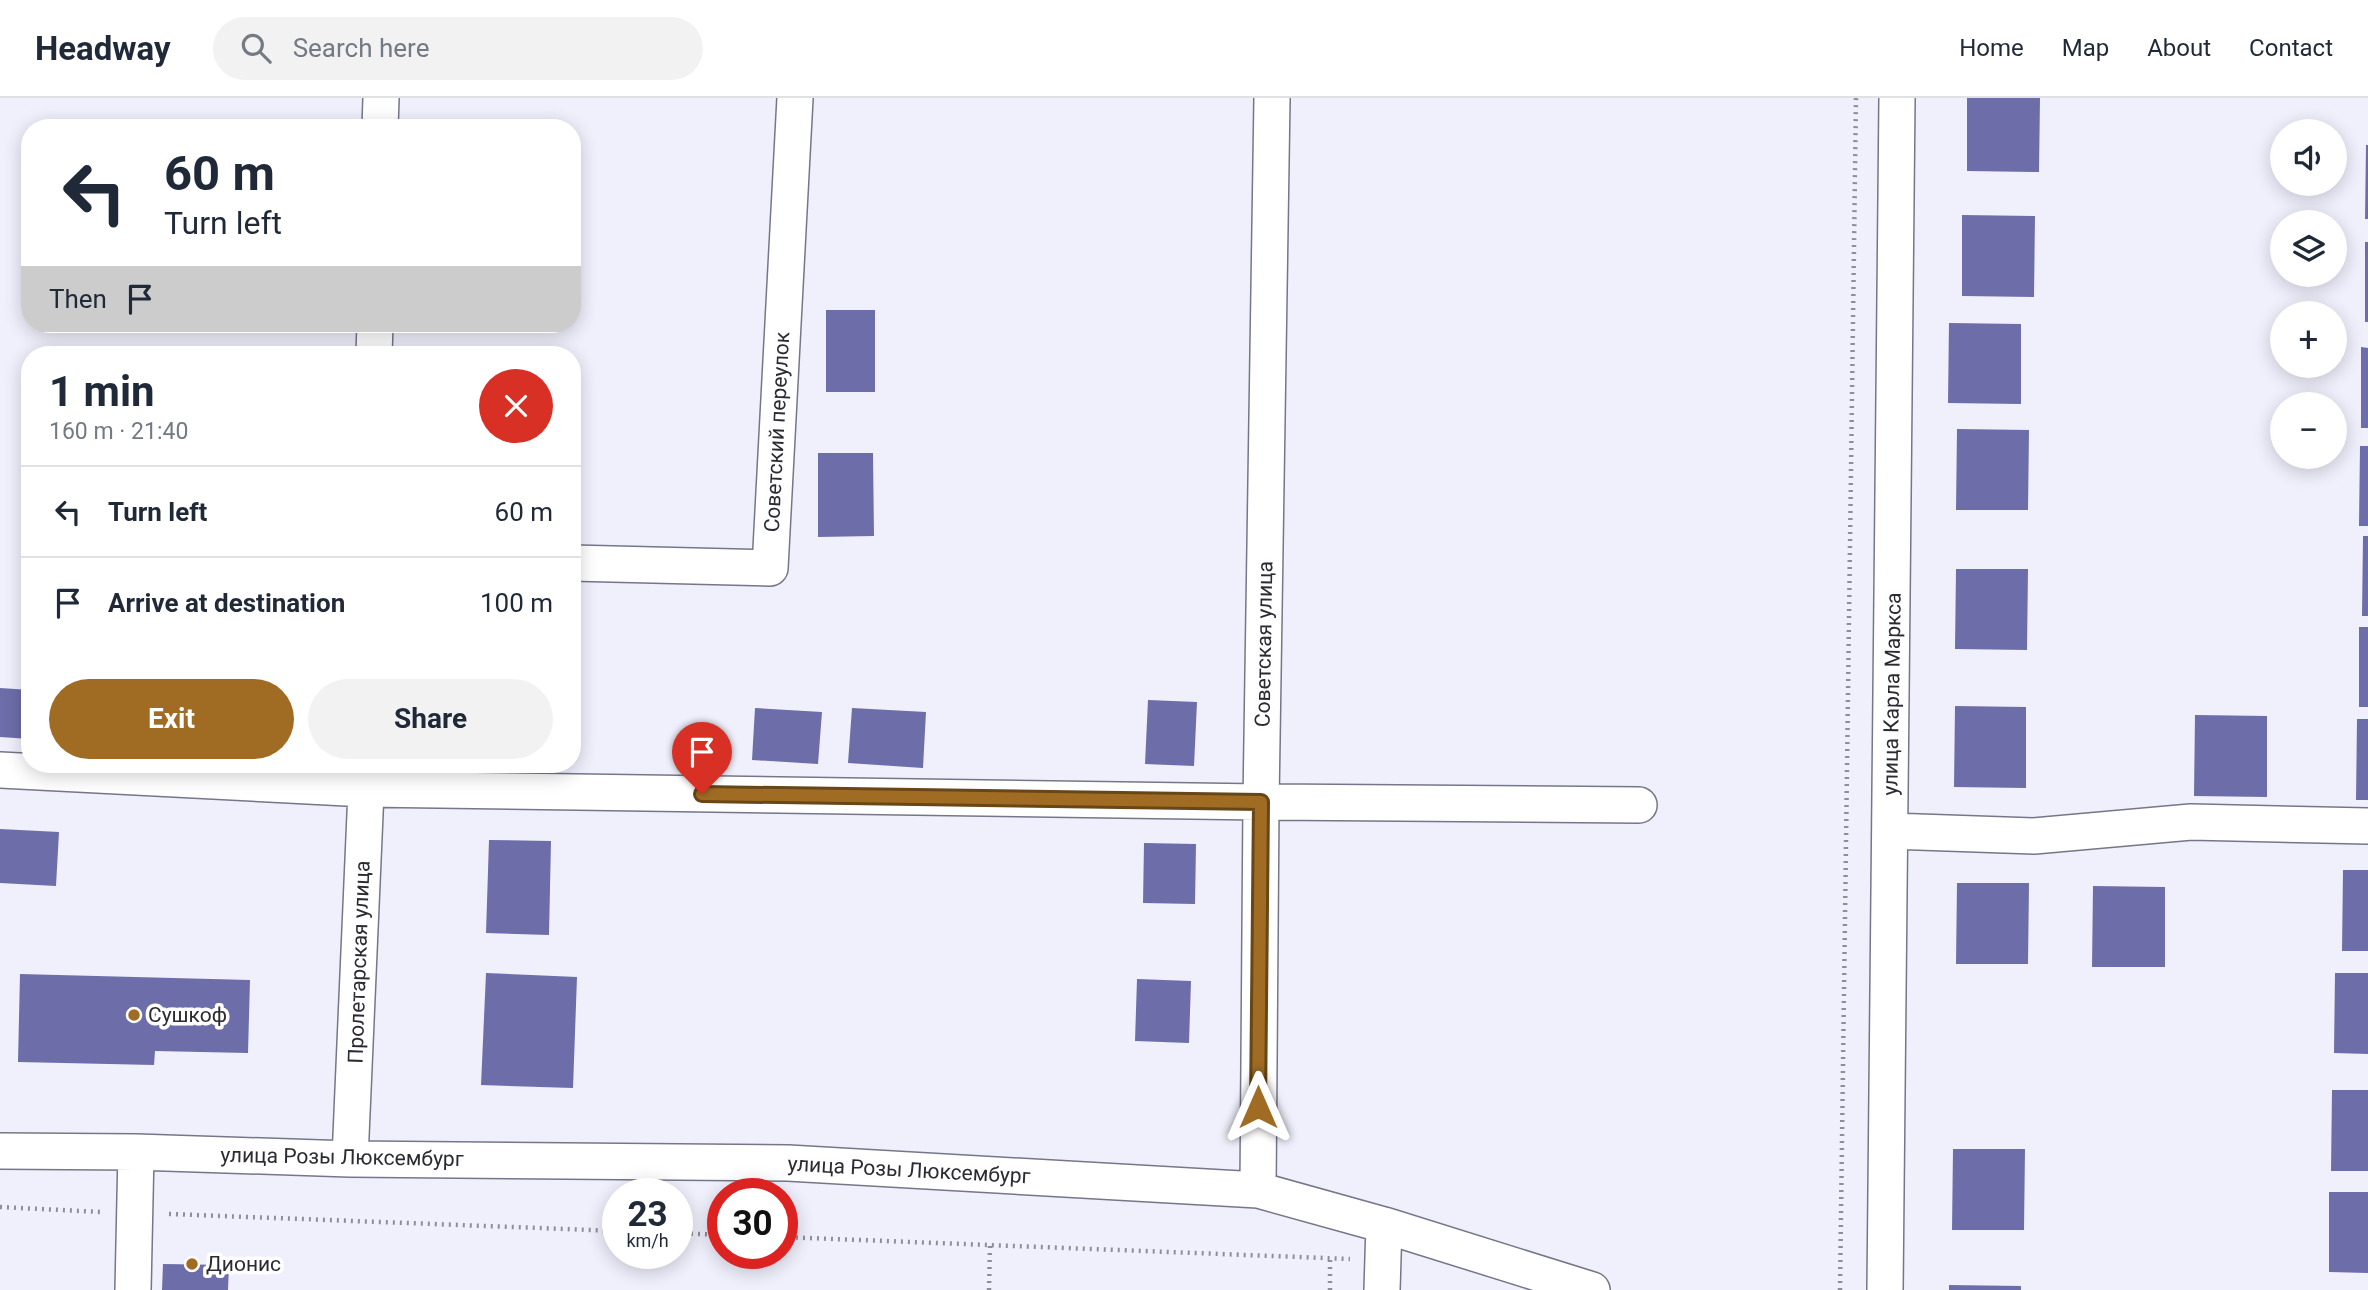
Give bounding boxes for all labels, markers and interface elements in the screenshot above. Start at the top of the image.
search box [213,17,703,80]
text: Headway [35,29,171,68]
icon: search [237,29,275,67]
text: Search here [293,33,429,63]
text: Home [1959,34,2024,62]
text: Map [2062,34,2109,62]
text: About [2147,34,2211,62]
text: Contact [2249,34,2333,62]
map controls [2270,119,2347,469]
button: sound [2270,119,2347,196]
text: 60 m [164,145,275,202]
icon: left [49,147,140,238]
text: Turn left [164,204,282,242]
button: layers [2270,210,2347,287]
icon: arrive [121,280,159,318]
text: Then [49,284,107,314]
button: + [2270,301,2347,378]
street label: Советский переулок [760,330,794,533]
text: 1 min [49,367,155,416]
button: close [479,369,553,443]
button: − [2270,392,2347,469]
text: 160 m · 21:40 [49,418,188,445]
icon: left [49,493,87,531]
text: Turn left [108,497,207,527]
text: 60 m [495,497,553,527]
street label: Советская улица [1251,561,1277,727]
icon: arrive [49,584,87,622]
text: Arrive at destination [108,588,345,618]
text: 100 m [480,588,553,618]
street label: улица Карла Маркса [1878,592,1906,796]
button: Exit [49,679,294,759]
button: Share [308,679,553,759]
pin [672,722,732,794]
icon: arrive [683,733,721,771]
street label: Пролетарская улица [343,860,375,1064]
place label: Сушкоф [148,1003,227,1027]
marker: Сушкоф [126,1007,142,1023]
position arrow [1221,1070,1295,1144]
street label: улица Розы Люксембург [220,1143,464,1171]
street label: улица Розы Люксембург [787,1152,1031,1188]
speed limit sign: 30 [707,1178,798,1269]
text: 23 [627,1194,668,1235]
text: km/h [626,1230,669,1251]
place label: Дионис [206,1252,281,1276]
marker: Дионис [184,1256,200,1272]

